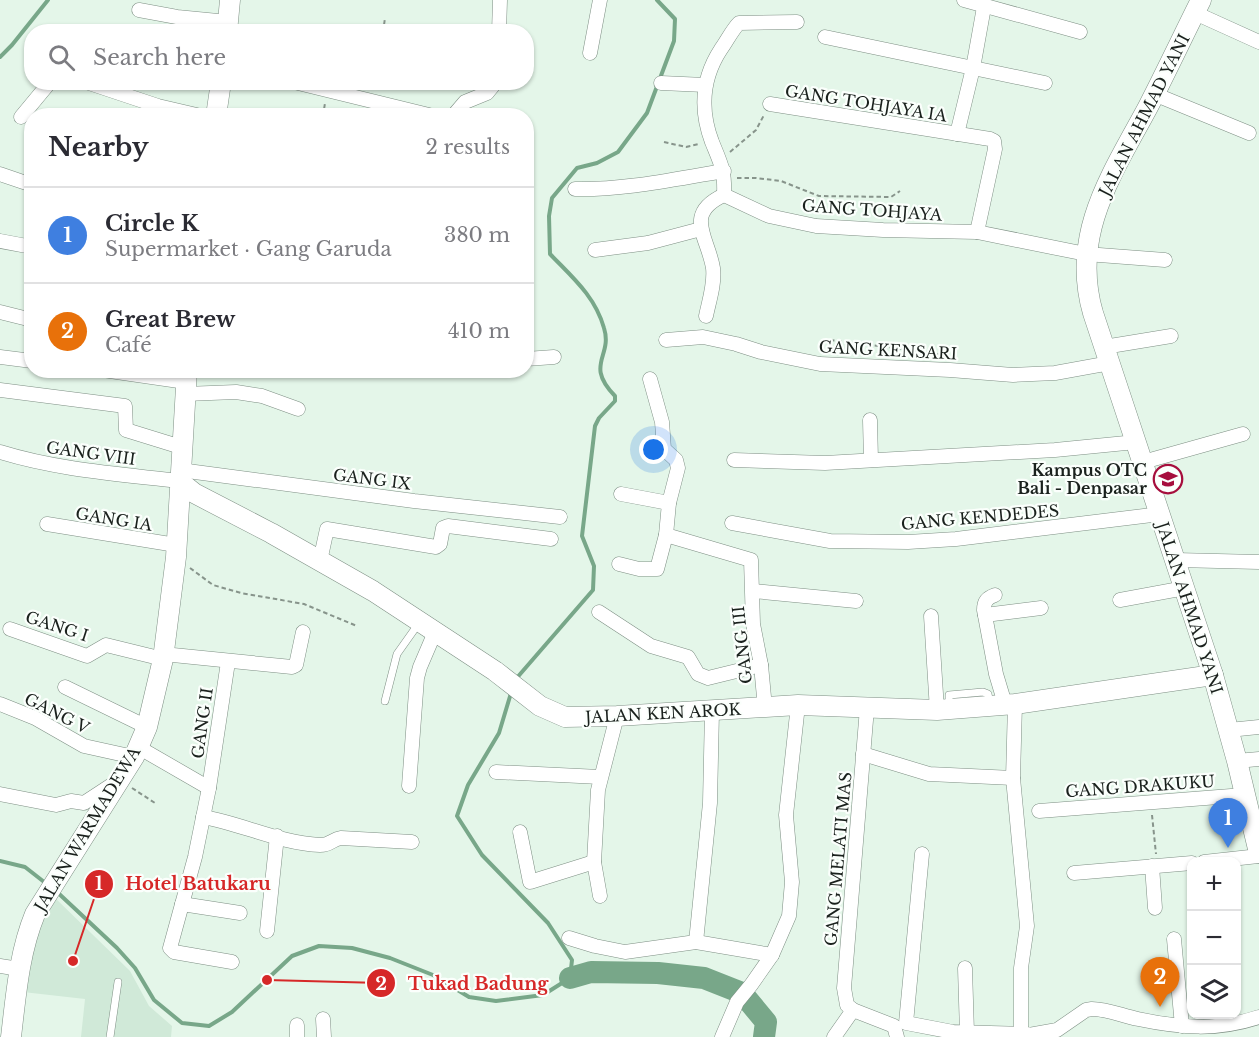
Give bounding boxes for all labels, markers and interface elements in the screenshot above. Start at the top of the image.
search box [24,24,534,90]
street label: JALAN AHMAD YANI [1093,30,1194,201]
icon: search [45,41,78,74]
text: Search here [93,44,226,71]
street label: GANG TOHJAYA IA [784,80,949,126]
text: Nearby [48,131,149,163]
text: 2 results [426,135,510,159]
street label: GANG TOHJAYA [801,195,944,225]
text: Circle K [105,210,199,237]
text: 1 [63,223,72,247]
text: 380 m [444,223,510,247]
text: Supermarket · Gang Garuda [105,237,392,261]
text: Great Brew [105,306,235,333]
text: 2 [61,319,74,343]
text: 410 m [448,319,510,343]
text: Café [105,333,152,357]
street label: GANG KENSARI [818,336,958,364]
your location [639,435,668,464]
street label: GANG VIII [45,437,137,469]
place label: Kampus OTC Bali - Denpasar [1017,460,1147,498]
school or university icon: Kampus OTC Bali - Denpasar [1152,463,1184,495]
street label: GANG IX [332,464,413,494]
street label: GANG KENDEDES [900,500,1060,534]
street label: GANG IA [74,503,154,535]
street label: JALAN AHMAD YANI [1152,517,1227,697]
street label: GANG III [728,605,756,685]
street label: GANG I [23,606,91,646]
street label: GANG II [187,686,217,760]
street label: GANG V [21,688,93,738]
street label: JALAN KEN AROK [583,699,742,727]
street label: JALAN WARMADEWA [29,742,145,917]
street label: GANG MELATI MAS [820,771,856,947]
street label: GANG DRAKUKU [1065,771,1216,801]
pin: 1 [1208,798,1248,848]
map controls [1187,857,1241,1019]
button: + [1187,857,1241,911]
callout: Hotel Batukaru [84,866,283,902]
text: 1 [95,873,103,895]
text: Hotel Batukaru [125,873,271,895]
button: − [1187,911,1241,965]
pin: 2 [1140,958,1180,1007]
callout: Tukad Badung [366,965,561,1001]
button: layers [1187,965,1241,1019]
text: 2 [375,973,387,995]
text: Tukad Badung [408,973,549,995]

